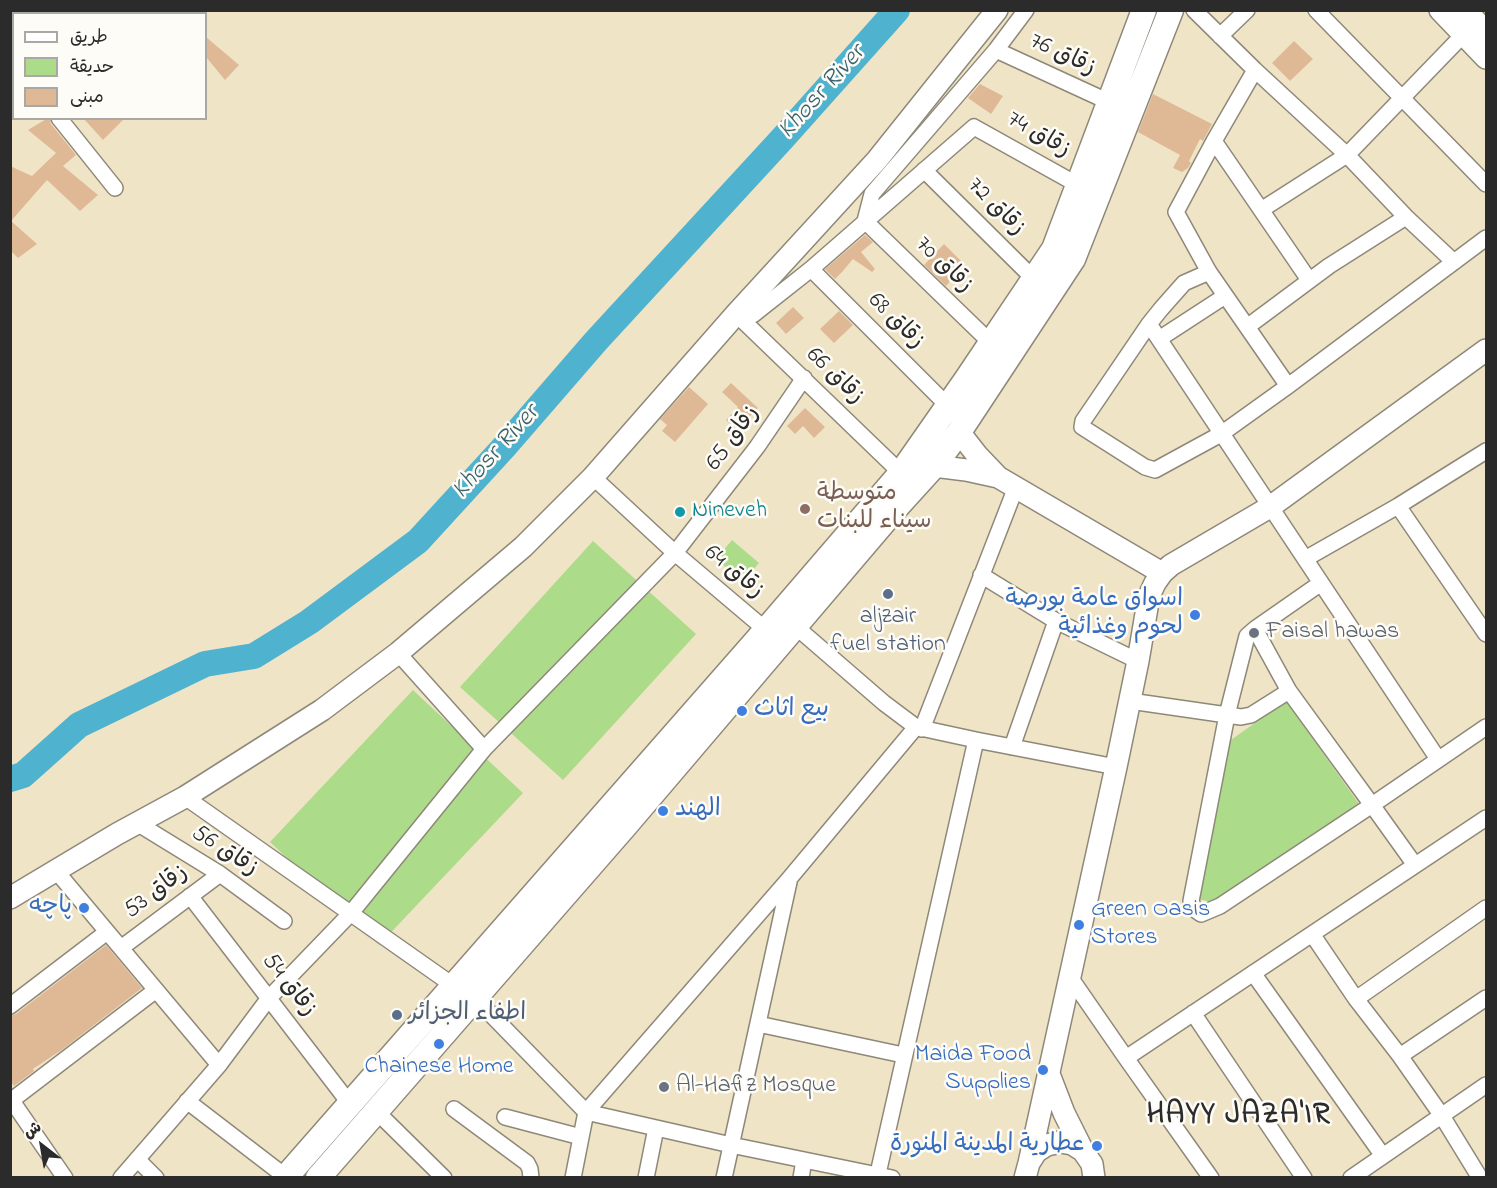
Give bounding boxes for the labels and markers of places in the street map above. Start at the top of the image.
place label: متوسطة سيناء للبنات [817,481,932,537]
place label: Nineveh [692,498,767,526]
marker: متوسطة سيناء للبنات [798,502,812,516]
marker: Nineveh [673,505,687,519]
marker: aljzair fuel station [881,587,895,601]
place label: اسواق عامة بورصة لحوم وغذائية [1005,587,1183,643]
place label: aljzair fuel station [830,604,946,660]
marker: اسواق عامة بورصة لحوم وغذائية [1188,608,1202,622]
place label: Faisal hawas [1266,619,1399,647]
marker: Faisal hawas [1247,626,1261,640]
place label: بيع اثاث [754,697,829,725]
marker: بيع اثاث [735,704,749,718]
place label: الهند [675,797,721,825]
marker: الهند [656,804,670,818]
place label: پاچه [29,894,72,922]
place label: Green Oasis Stores [1091,897,1210,953]
marker: پاچه [77,901,91,915]
marker: Green Oasis Stores [1072,918,1086,932]
place label: اطفاء الجزائر [409,1001,526,1029]
marker: اطفاء الجزائر [390,1008,404,1022]
marker: Chainese Home [432,1037,446,1051]
place label: Maida Food Supplies [915,1042,1031,1098]
place label: Chainese Home [364,1054,514,1082]
marker: Maida Food Supplies [1036,1063,1050,1077]
place label: Al-Hafiz Mosque [676,1073,836,1101]
marker: Al-Hafiz Mosque [657,1080,671,1094]
place label: عطارية المدينة المنورة [890,1132,1085,1160]
marker: عطارية المدينة المنورة [1090,1139,1104,1153]

